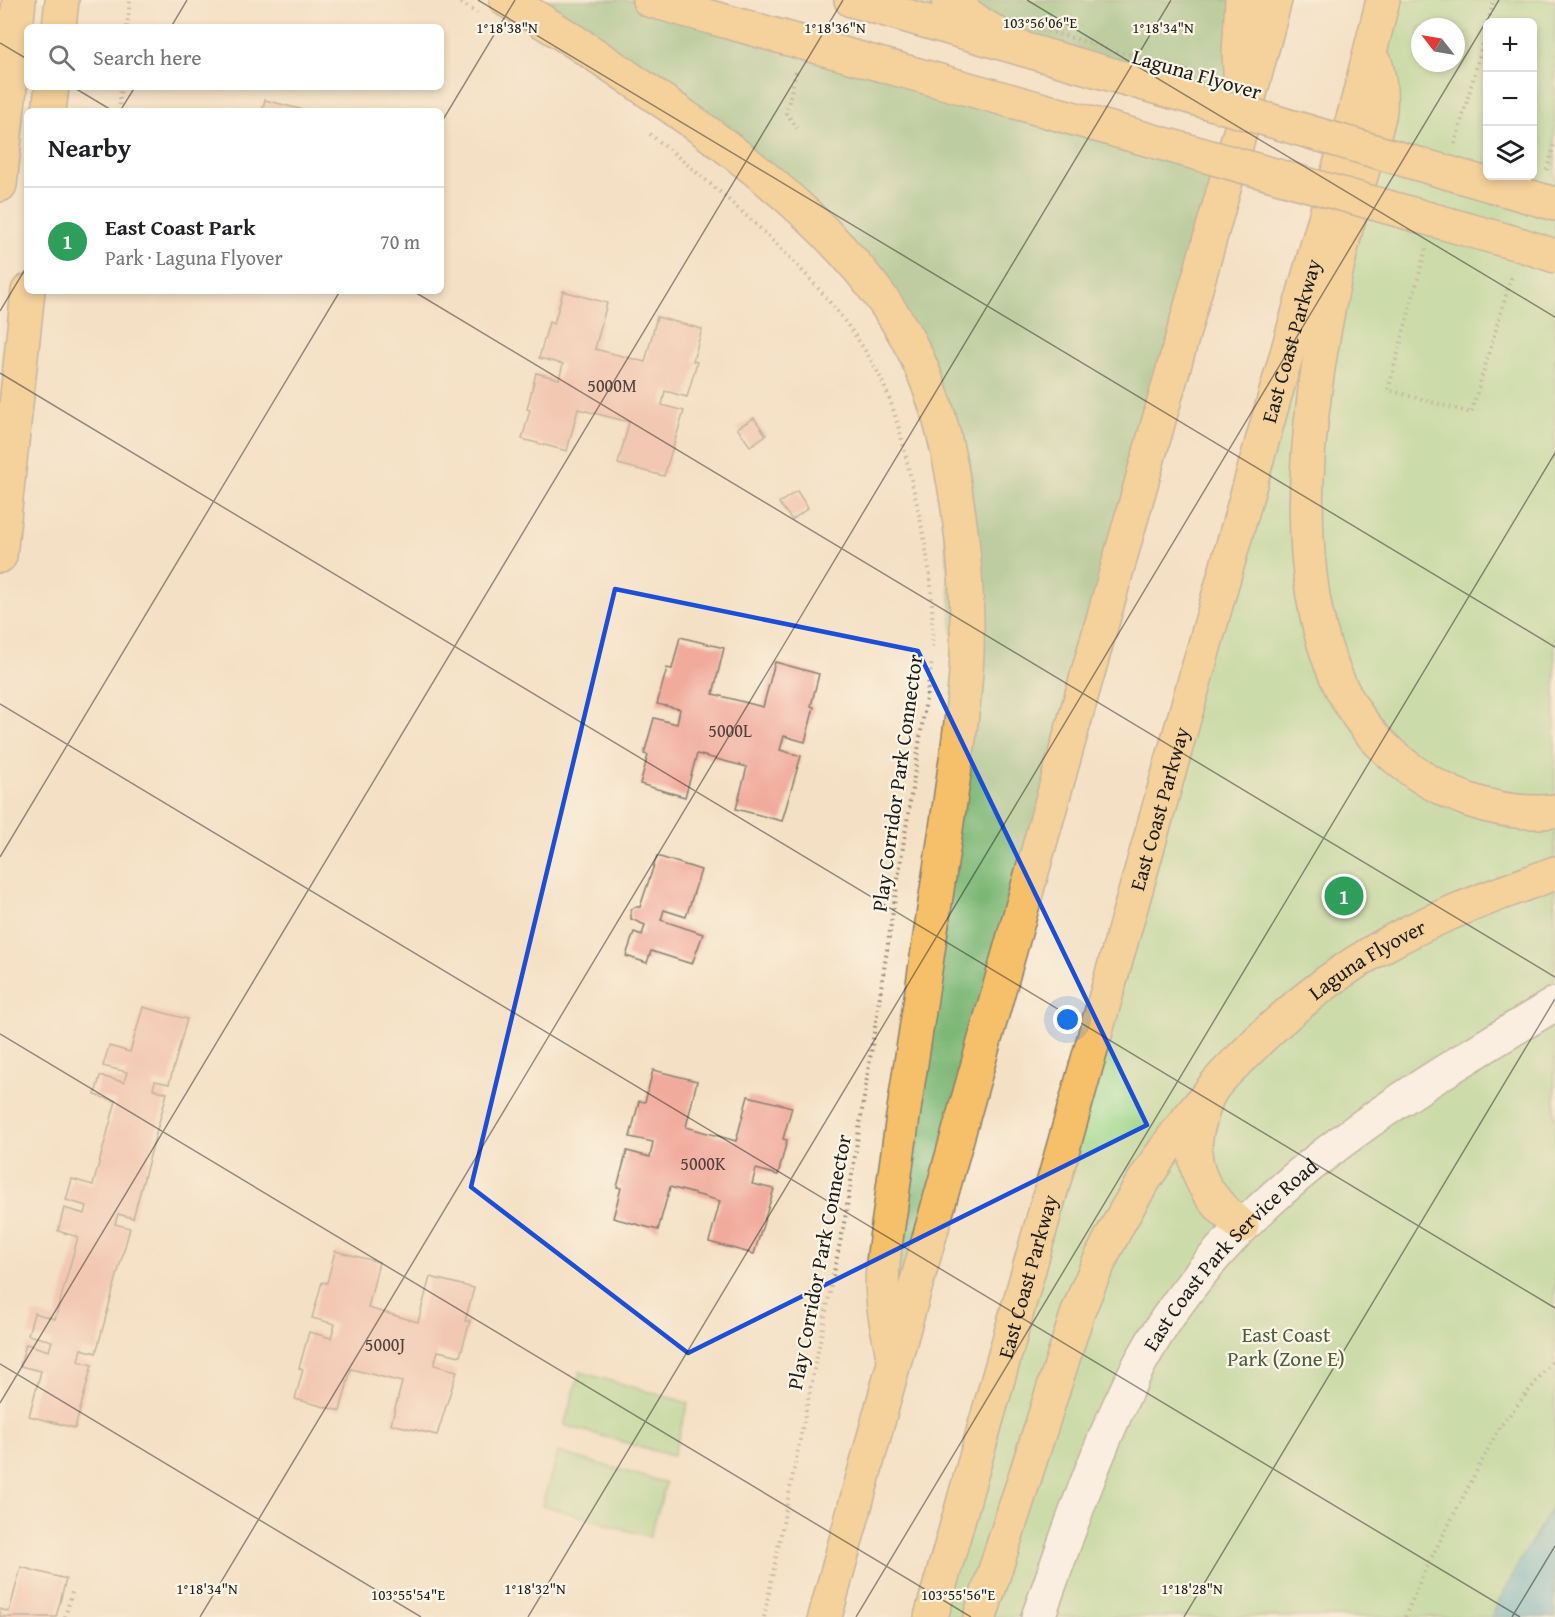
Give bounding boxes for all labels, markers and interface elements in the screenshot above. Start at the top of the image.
text: 103°56'06"E [1003,12,1077,33]
text: 1°18'38"N [476,17,538,38]
text: 1°18'36"N [804,17,866,38]
text: 1°18'34"N [1132,17,1194,38]
north arrow [1411,18,1465,72]
map controls [1483,18,1537,180]
button: + [1483,18,1537,72]
search box [24,24,444,90]
icon: search [45,41,78,74]
text: Search here [93,41,202,73]
street label: Laguna Flyover [1129,41,1266,107]
button: − [1483,72,1537,126]
button: layers [1483,126,1537,180]
text: Nearby [48,128,131,167]
text: East Coast Park [105,211,255,243]
text: 1 [62,227,73,256]
text: 70 m [380,227,420,256]
text: Park · Laguna Flyover [105,243,283,272]
street label: East Coast Parkway [1253,255,1328,426]
house number: 5000M [587,372,637,399]
street label: Play Corridor Park Connector [864,652,930,914]
house number: 5000L [708,717,752,744]
street label: East Coast Parkway [1121,722,1197,894]
pin: 1 [1324,874,1364,918]
street label: Laguna Flyover [1301,911,1431,1007]
your location [1053,1005,1082,1034]
street label: Play Corridor Park Connector [779,1131,859,1392]
house number: 5000K [680,1150,726,1177]
street label: East Coast Park Service Road [1135,1150,1325,1357]
street label: East Coast Parkway [989,1190,1065,1362]
park label: East Coast Park (Zone E) [1227,1319,1345,1374]
house number: 5000J [365,1331,405,1358]
text: 1°18'34"N [176,1578,238,1599]
text: 1°18'32"N [504,1578,566,1599]
text: 1°18'28"N [1161,1578,1223,1599]
text: 103°55'54"E [371,1584,445,1605]
text: 103°55'56"E [921,1584,995,1605]

